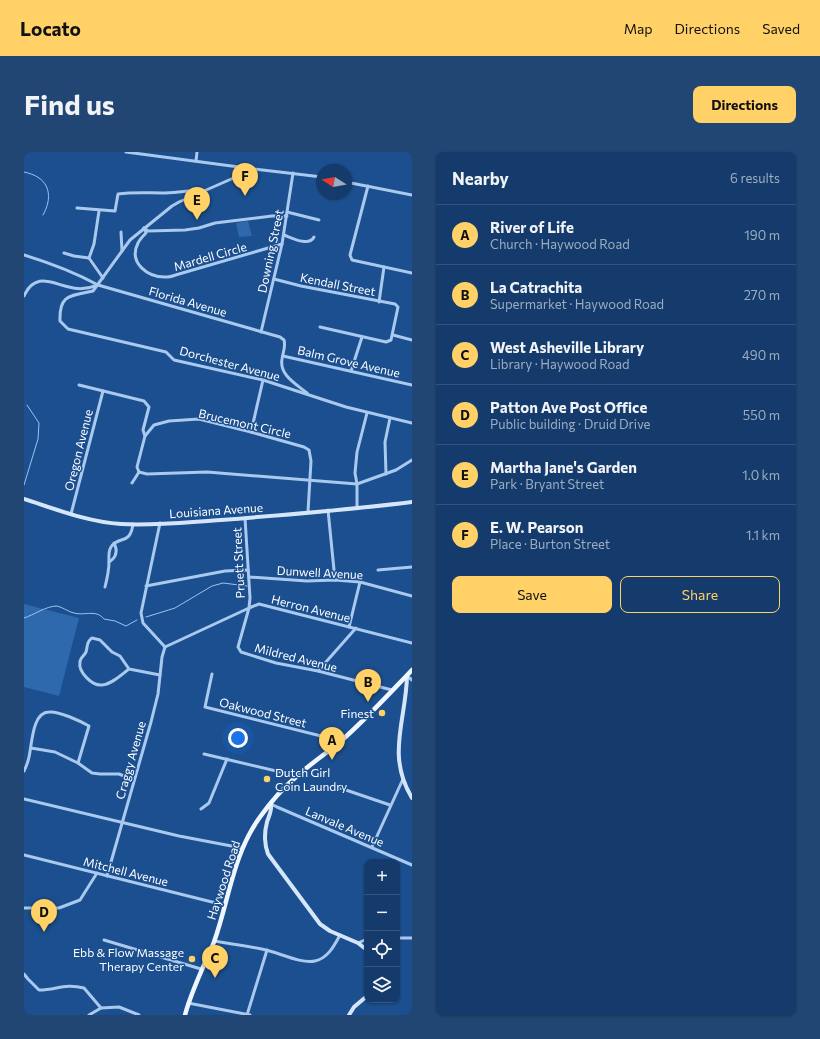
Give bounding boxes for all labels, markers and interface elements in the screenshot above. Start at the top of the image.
text: Locato [20,17,81,40]
text: Map [624,20,653,37]
text: Directions [675,20,740,37]
text: Saved [762,20,800,37]
button: Directions [693,86,796,123]
text: Find us [24,87,115,121]
pin: F [232,163,258,196]
north arrow [316,164,352,200]
text: Nearby [452,168,509,189]
text: 6 results [730,170,780,186]
pin: E [184,187,210,220]
street label: Downing Street [254,208,286,294]
text: River of Life [490,218,574,236]
text: A [460,227,470,243]
text: 190 m [744,227,780,243]
text: Church · Haywood Road [490,236,630,252]
street label: Mardell Circle [172,239,248,273]
street label: Kendall Street [299,270,377,298]
text: La Catrachita [490,278,582,296]
street label: Florida Avenue [147,283,229,319]
text: B [461,287,469,303]
text: 270 m [744,287,780,303]
text: Supermarket · Haywood Road [490,296,664,312]
text: West Asheville Library [490,338,644,356]
street label: Balm Grove Avenue [296,342,402,380]
street label: Dorchester Avenue [178,343,282,383]
text: C [461,347,469,363]
text: 490 m [742,347,780,363]
text: Library · Haywood Road [490,356,630,372]
text: Patton Ave Post Office [490,398,647,416]
street label: Brucemont Circle [197,406,293,440]
text: D [460,407,470,423]
text: 550 m [743,407,780,423]
street label: Oregon Avenue [61,408,95,492]
text: Public building · Druid Drive [490,416,650,432]
text: Martha Jane's Garden [490,458,637,476]
text: E [461,467,469,483]
text: 1.0 km [742,467,780,483]
text: Park · Bryant Street [490,476,604,492]
street label: Louisiana Avenue [169,500,263,520]
text: E. W. Pearson [490,518,583,536]
street label: Pruett Street [229,527,247,599]
text: F [461,527,469,543]
text: 1.1 km [746,527,780,543]
text: Place · Burton Street [490,536,610,552]
street label: Dunwell Avenue [276,563,364,581]
button: Save [452,576,612,613]
button: Share [620,576,780,613]
street label: Herron Avenue [270,591,352,625]
street label: Mildred Avenue [253,640,339,674]
pin: B [355,669,381,702]
street label: Oakwood Street [218,694,308,730]
place label: Finest [340,706,374,720]
marker: Finest [377,708,387,718]
street label: Craggy Avenue [112,719,148,801]
pin: A [319,727,345,760]
your location [228,728,248,748]
place label: Dutch Girl Coin Laundry [275,765,347,793]
marker: Dutch Girl Coin Laundry [262,774,272,784]
street label: Lanvale Avenue [304,803,386,849]
street label: Haywood Road [204,839,242,921]
street label: Mitchell Avenue [82,854,170,888]
map controls [364,859,400,1003]
button: + [364,859,400,895]
button: − [364,895,400,931]
pin: D [31,899,57,932]
button: locate [364,931,400,967]
place label: Ebb & Flow Massage Therapy Center [73,945,184,973]
pin: C [202,945,228,978]
marker: Ebb & Flow Massage Therapy Center [187,954,197,964]
button: layers [364,967,400,1003]

